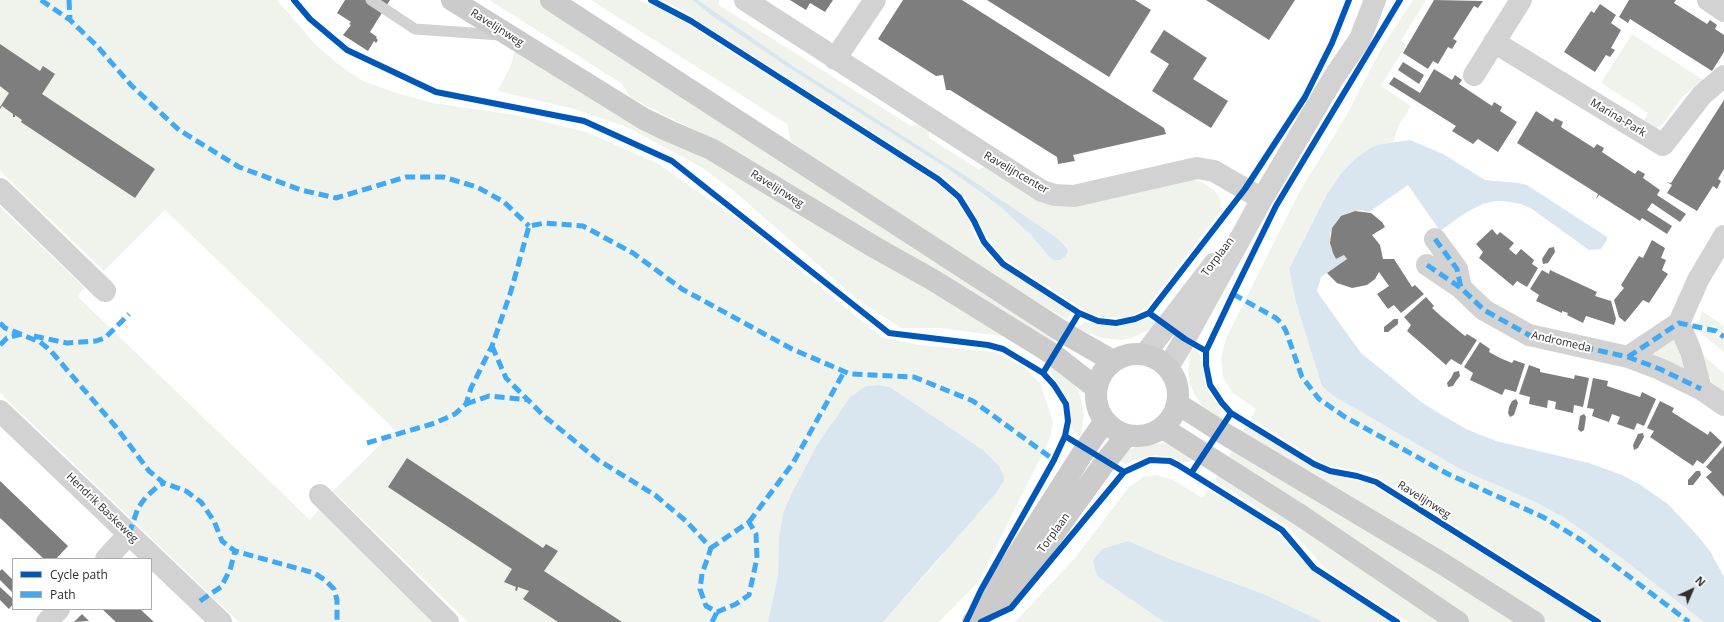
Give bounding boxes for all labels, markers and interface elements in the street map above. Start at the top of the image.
street label: Ravelijnweg [468,6,526,50]
street label: Marina-Park [1588,96,1648,140]
street label: Ravelijncenter [981,149,1051,197]
street label: Ravelijnweg [748,167,806,211]
street label: Torplaan [1199,235,1237,279]
street label: Andromeda [1530,329,1592,355]
street label: Hendrik Baskeweg [63,470,141,546]
street label: Ravelijnweg [1395,478,1453,522]
street label: Torplaan [1035,511,1073,555]
legend [12,558,152,610]
text: Cycle path [50,566,108,583]
north arrow [1672,570,1712,610]
text: N [1692,572,1709,590]
text: Path [50,586,76,603]

